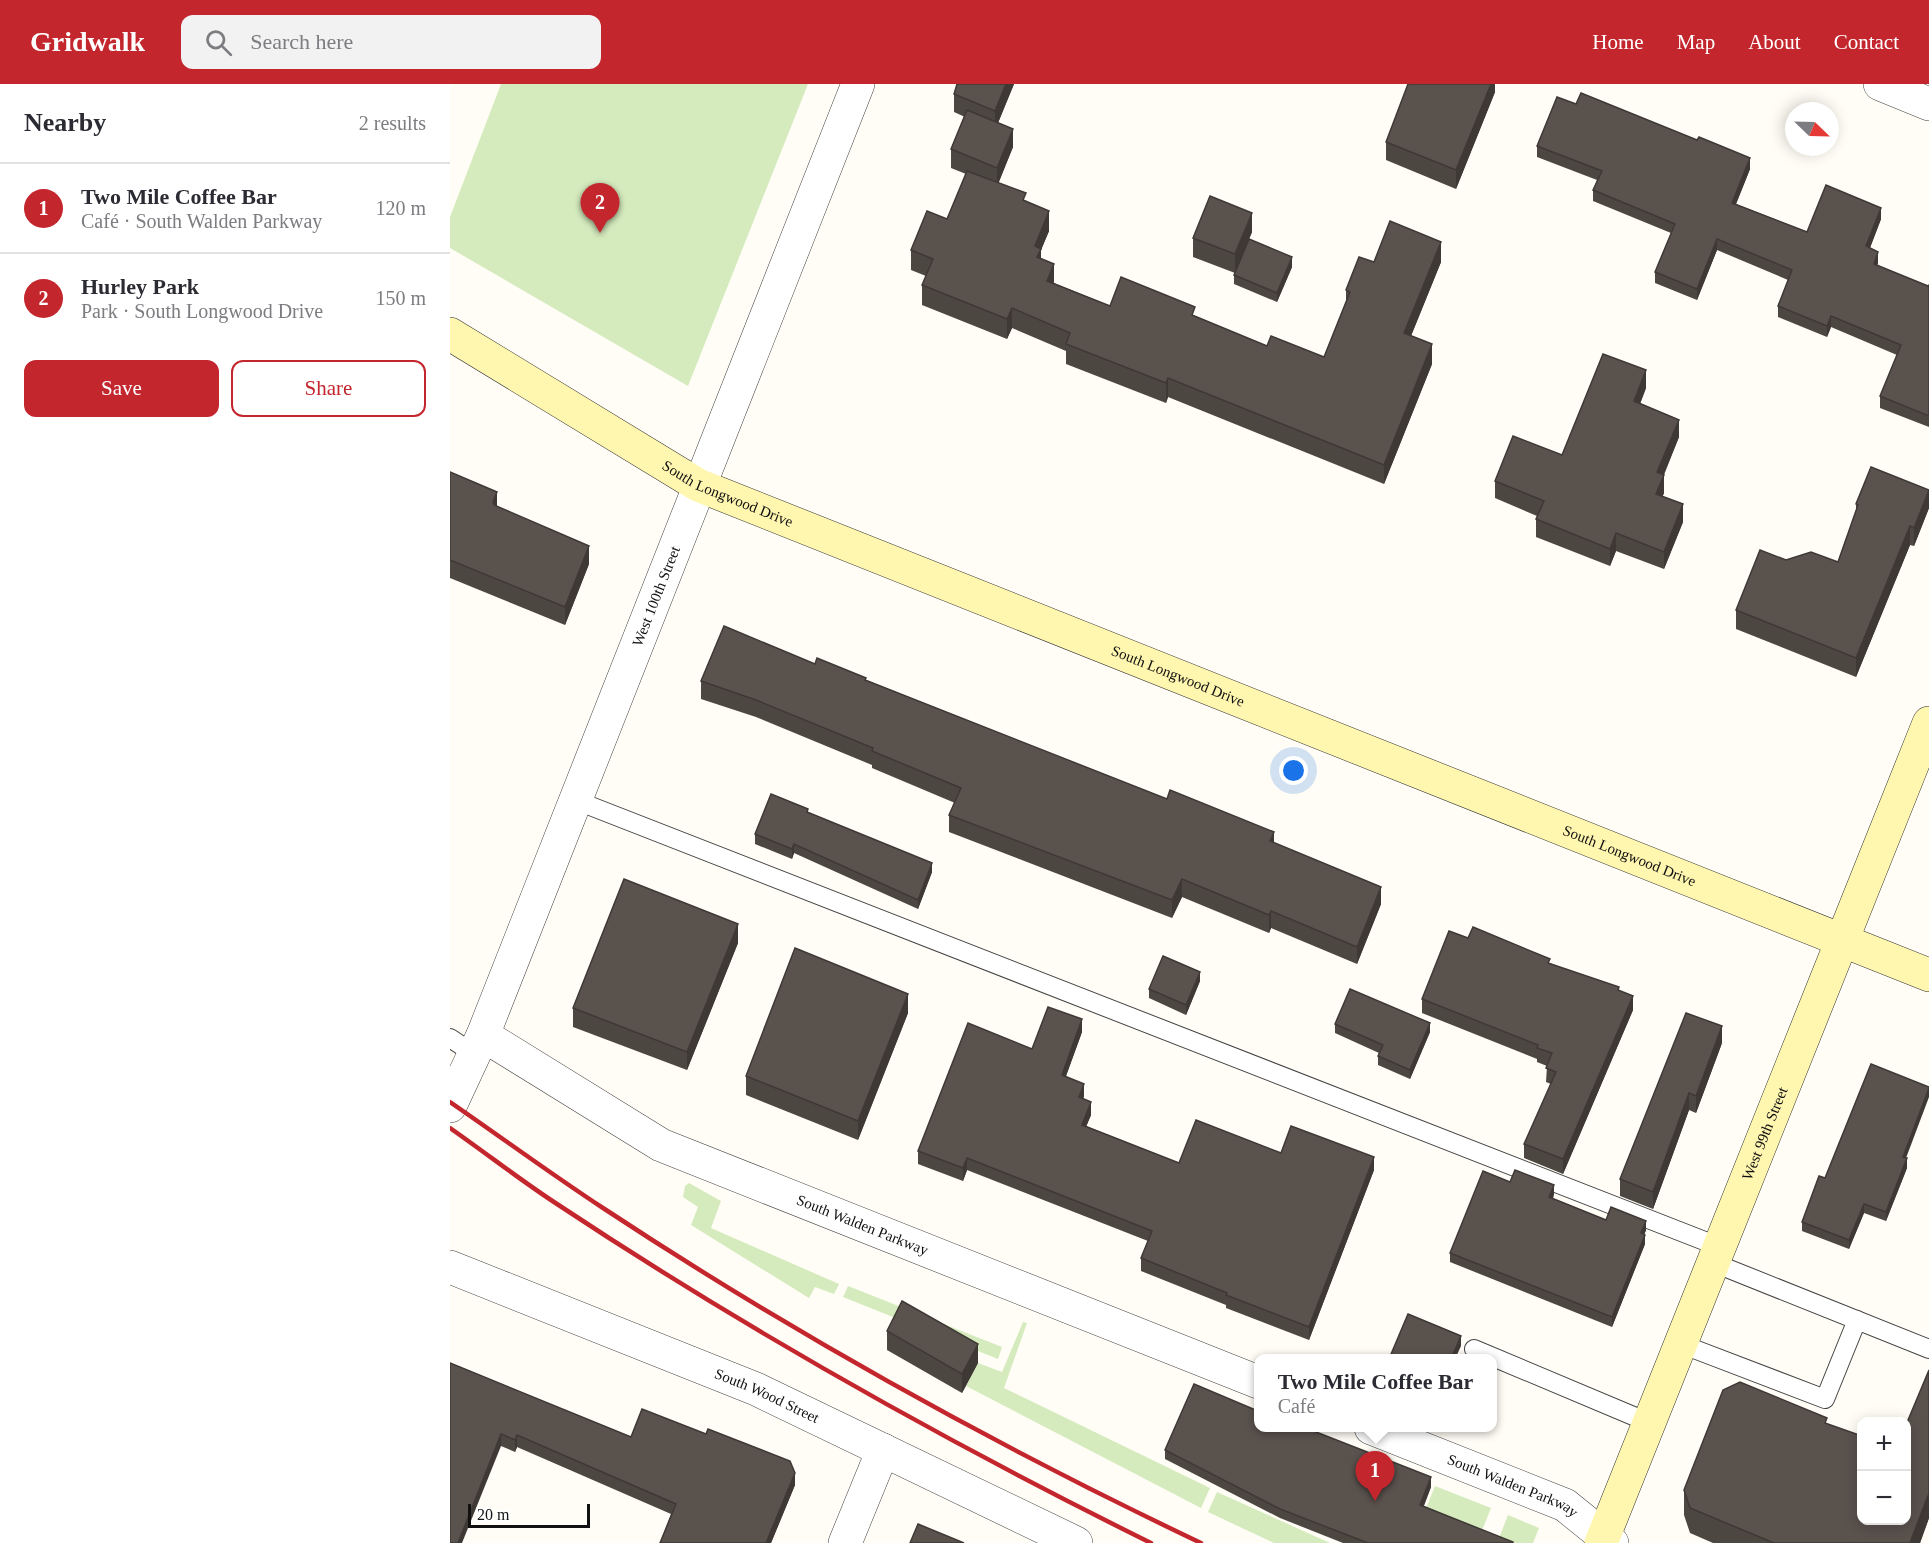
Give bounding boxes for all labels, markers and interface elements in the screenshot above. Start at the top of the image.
search box [181,15,601,69]
text: Gridwalk [30,26,145,57]
icon: search [202,26,235,59]
text: Search here [250,29,353,54]
text: Home [1592,30,1644,54]
text: Map [1677,30,1715,54]
text: About [1748,30,1801,54]
text: Contact [1834,30,1899,54]
north arrow [1785,102,1839,156]
text: Nearby [24,108,106,137]
text: 2 results [359,112,426,134]
text: Two Mile Coffee Bar [81,184,277,209]
pin: 2 [580,184,620,233]
text: 1 [39,197,49,219]
text: 120 m [375,197,426,219]
text: Café · South Walden Parkway [81,210,322,232]
text: Hurley Park [81,274,199,299]
text: 2 [39,287,49,309]
text: 150 m [375,287,426,309]
text: Park · South Longwood Drive [81,300,323,322]
button: Save [24,360,219,417]
button: Share [231,360,426,417]
street label: South Longwood Drive [659,457,796,530]
street label: West 100th Street [629,543,683,649]
street label: South Longwood Drive [1109,642,1247,710]
your location [1279,756,1308,785]
street label: South Longwood Drive [1561,822,1699,890]
street label: West 99th Street [1739,1084,1791,1182]
street label: South Walden Parkway [794,1192,931,1258]
popup [1254,1354,1497,1432]
street label: South Wood Street [712,1365,822,1426]
text: Two Mile Coffee Bar [1278,1369,1473,1394]
text: Café [1278,1395,1315,1417]
map controls [1857,1417,1911,1525]
button: + [1857,1417,1911,1471]
street label: South Walden Parkway [1445,1451,1582,1521]
pin: 1 [1356,1452,1394,1501]
button: − [1857,1471,1911,1525]
scale bar [468,1501,590,1528]
text: 20 m [477,1506,509,1523]

